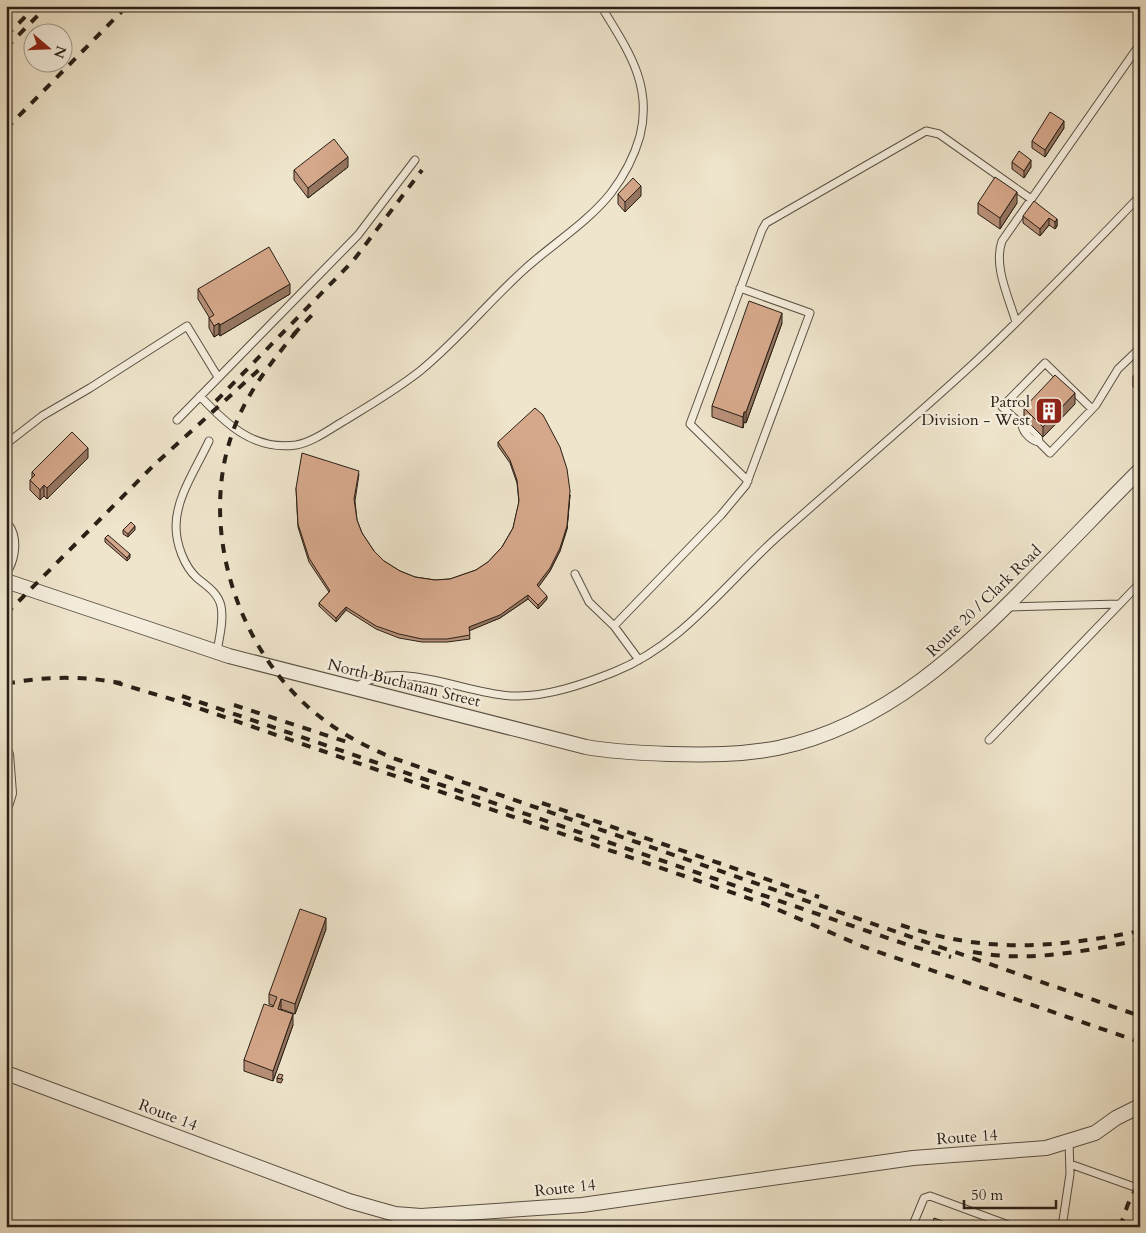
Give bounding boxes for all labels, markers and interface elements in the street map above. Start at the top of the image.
north arrow [22,22,72,72]
text: N [49,43,71,61]
place label: Patrol Division - West [921,391,1030,431]
building icon: Patrol Division - West [1034,396,1064,426]
street label: Route 20 / Clark Road [922,540,1047,662]
street label: North Buchanan Street [325,653,483,713]
street label: Route 14 [135,1094,201,1136]
street label: Route 14 [936,1124,998,1150]
street label: Route 14 [533,1174,597,1202]
scale bar [964,1178,1056,1210]
text: 50 m [971,1185,1003,1205]

